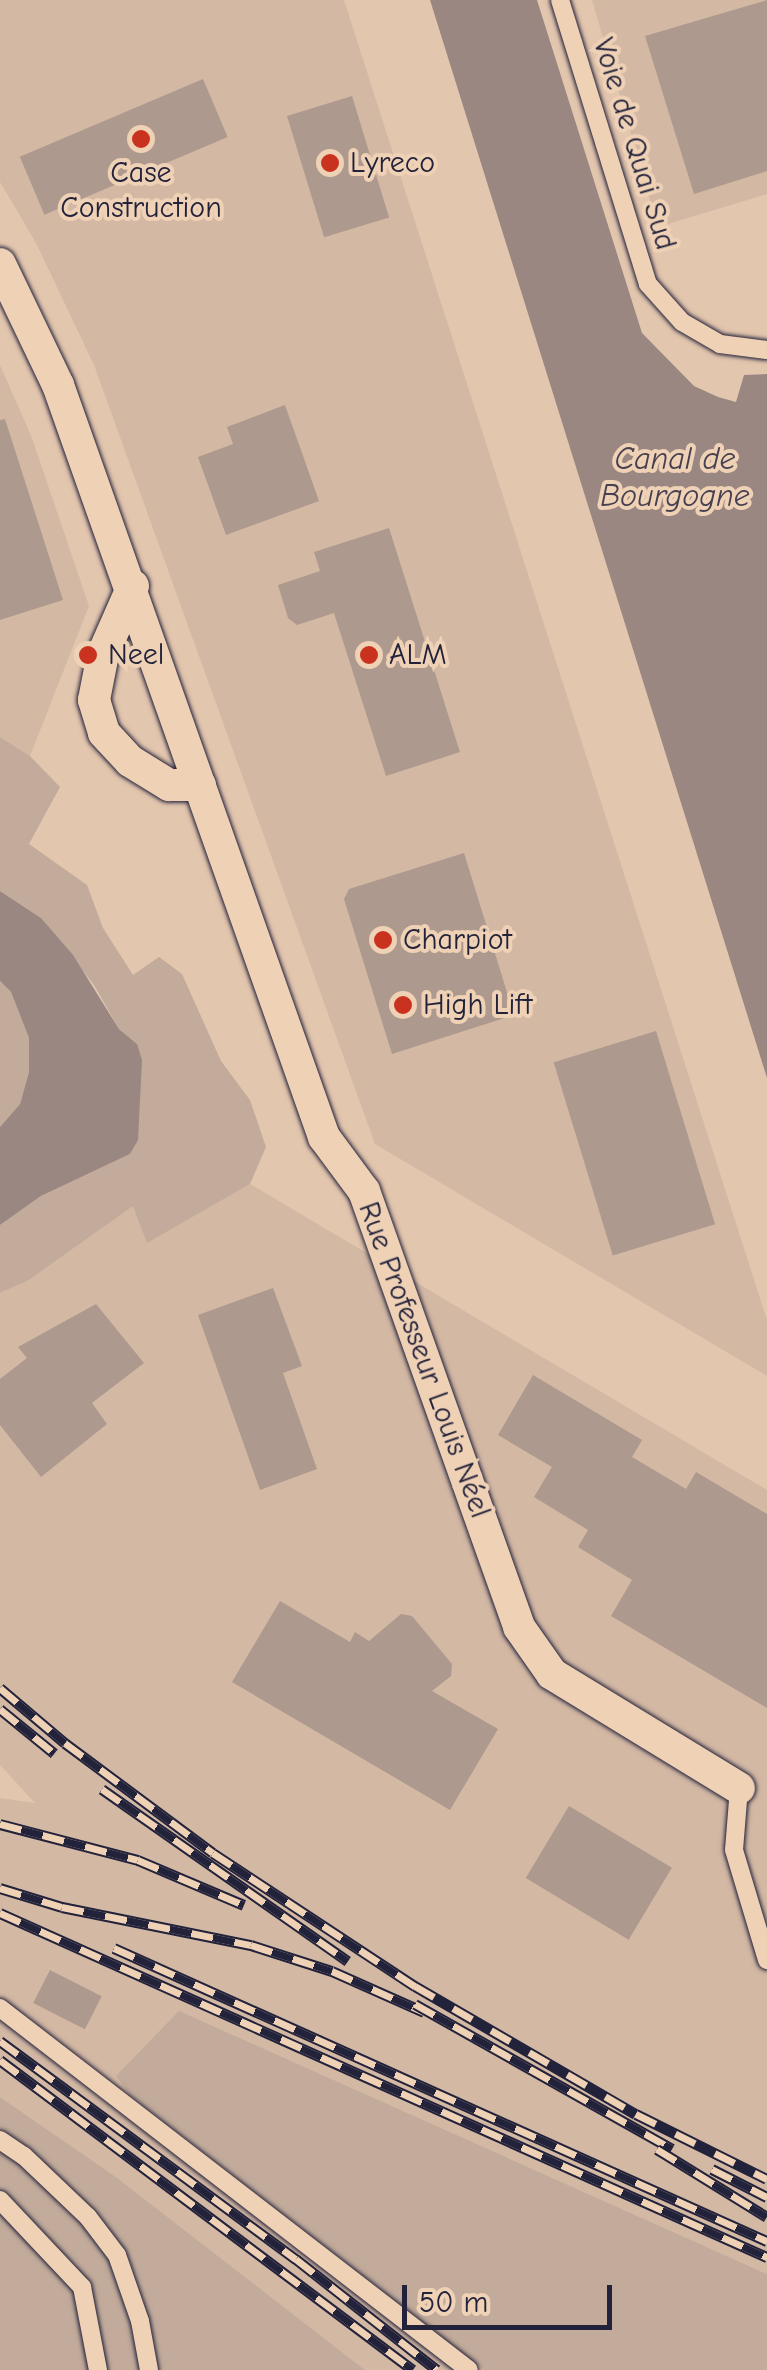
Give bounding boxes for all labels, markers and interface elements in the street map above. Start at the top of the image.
street label: Voie de Quai Sud [585,34,683,254]
marker: Case Construction [130,128,152,150]
place label: Lyreco [350,145,435,181]
marker: Lyreco [319,152,341,174]
place label: Case Construction [60,155,222,226]
water label: Canal de Bourgogne [600,441,750,516]
place label: Neel [108,637,164,673]
place label: ALM [389,637,447,673]
marker: Neel [77,644,99,666]
marker: ALM [358,644,380,666]
place label: Charpiot [403,922,512,958]
marker: Charpiot [372,929,394,951]
place label: High Lift [423,987,532,1023]
marker: High Lift [392,994,414,1016]
street label: Rue Professeur Louis Néel [350,1197,498,1523]
scale bar [407,2265,617,2327]
text: 50 m [419,2285,488,2320]

